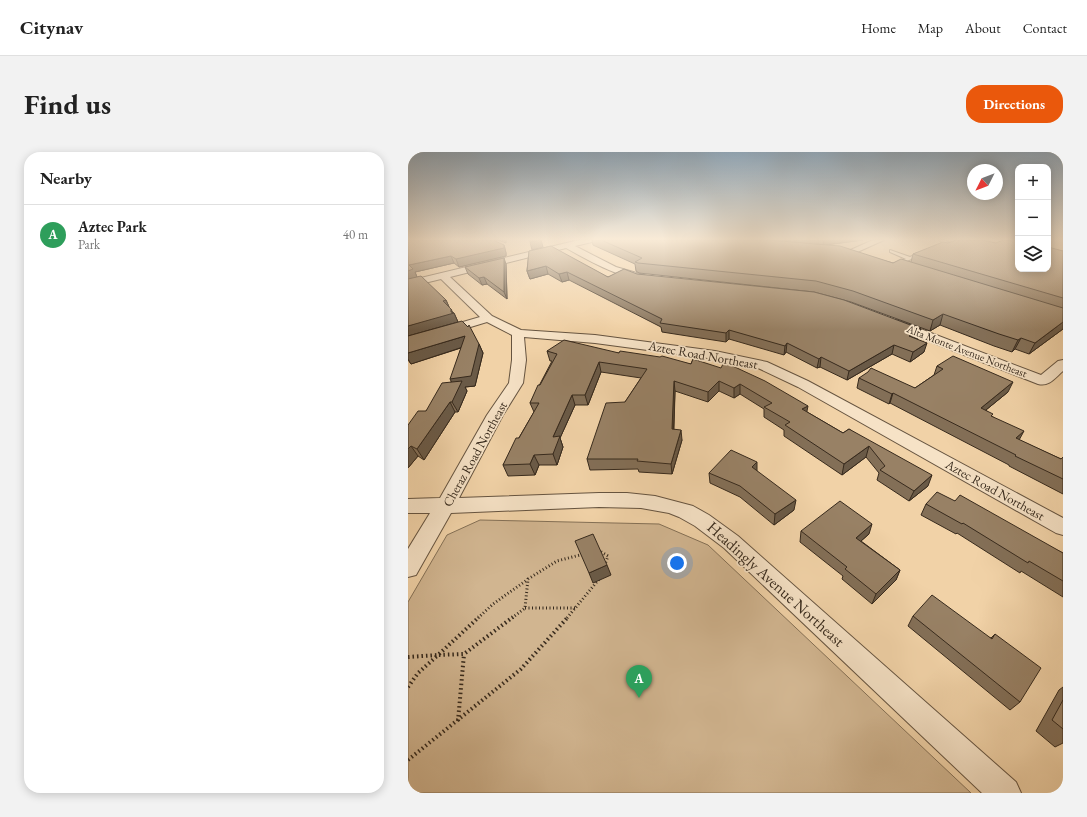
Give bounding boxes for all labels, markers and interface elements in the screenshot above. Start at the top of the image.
text: Citynav [20,15,83,40]
text: Home [861,19,896,37]
text: Map [918,19,943,37]
text: About [965,19,1001,37]
text: Contact [1023,19,1067,37]
button: Directions [966,85,1063,123]
text: Find us [24,86,111,122]
north arrow [967,164,1003,200]
map controls [1015,164,1051,272]
button: + [1015,164,1051,200]
text: Nearby [40,167,92,189]
button: − [1015,200,1051,236]
text: Aztec Park [78,217,147,236]
text: A [48,226,58,243]
text: 40 m [343,226,368,243]
text: Park [78,236,100,253]
button: layers [1015,236,1051,272]
street label: Alta Monte Avenue Northeast [904,321,1030,381]
street label: Aztec Road Northeast [646,337,759,373]
street label: Cheraz Road Northeast [439,398,511,510]
street label: Aztec Road Northeast [942,455,1048,524]
street label: Headingly Avenue Northeast [703,517,849,651]
your location [667,553,687,573]
pin: A [626,665,652,698]

